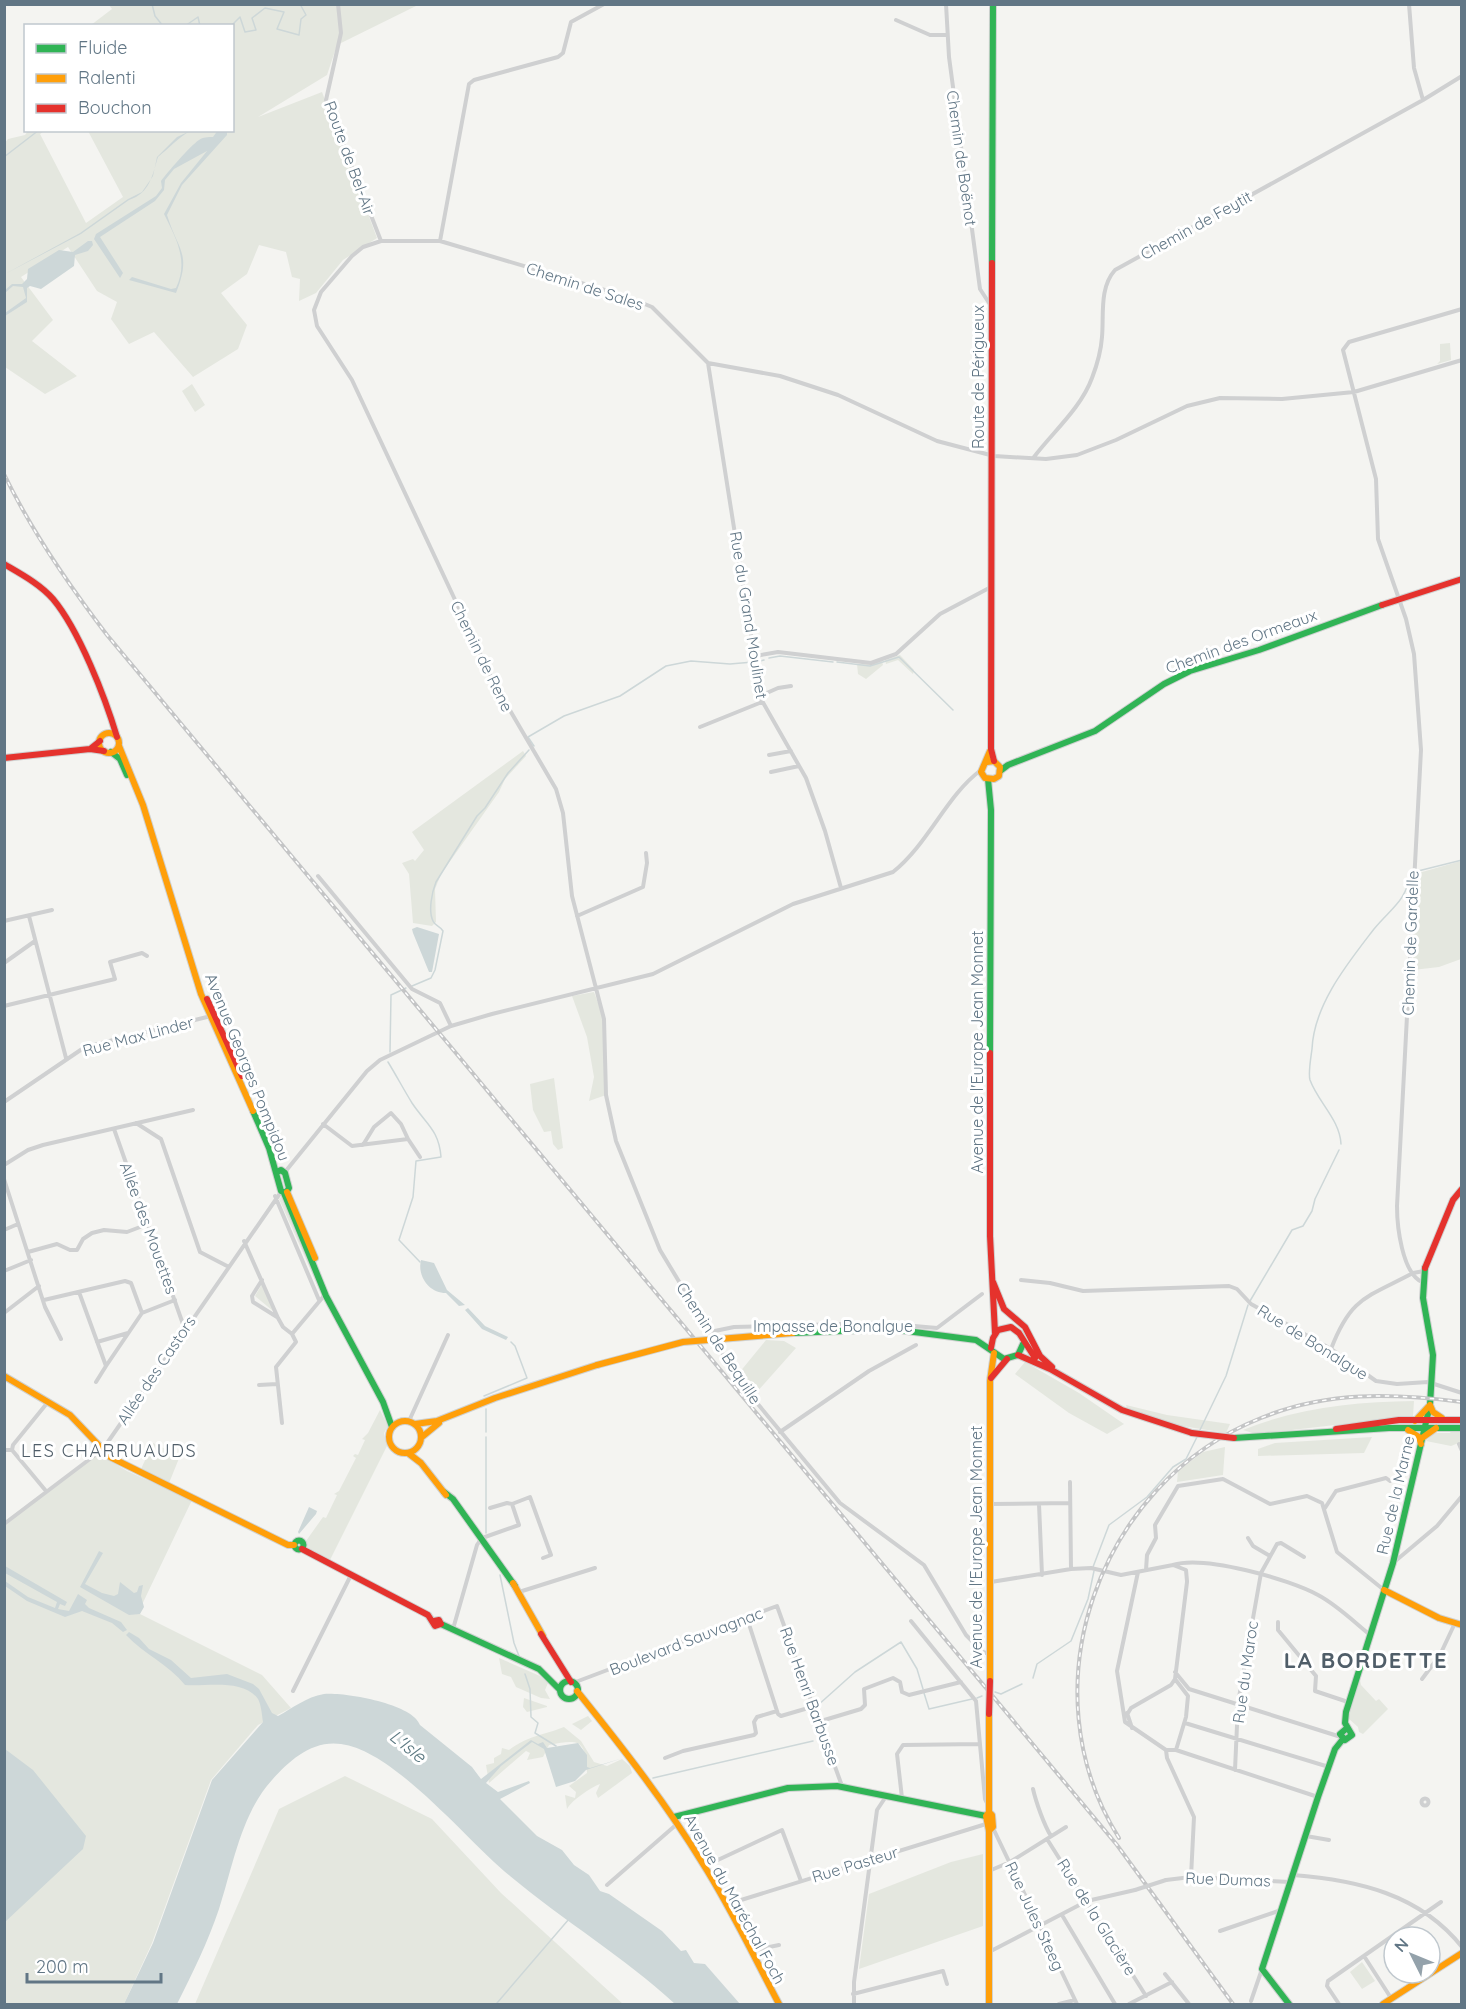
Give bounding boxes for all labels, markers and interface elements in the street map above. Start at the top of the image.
legend [24,24,234,132]
text: Fluide [78,36,127,59]
text: Ralenti [78,66,136,89]
street label: Chemin de Boënot [943,89,981,227]
text: Bouchon [78,96,152,119]
street label: Route de Bel-Air [320,98,380,218]
street label: Chemin de Feytit [1137,186,1255,264]
street label: Chemin de Sales [524,258,646,314]
street label: Route de Périgueux [968,305,988,449]
street label: Rue du Grand Moulinet [726,530,772,700]
street label: Chemin de Rene [446,597,518,715]
street label: Chemin des Ormeaux [1163,604,1320,678]
street label: Chemin de Gardelle [1397,870,1423,1016]
street label: Avenue de l'Europe Jean Monnet [967,931,987,1174]
street label: Avenue Georges Pompidou [201,970,295,1164]
street label: Rue Max Linder [80,1012,196,1060]
street label: Allée des Mouettes [116,1159,182,1297]
street label: Chemin de Bequille [672,1278,766,1408]
street label: Rue de Bonalgue [1254,1300,1372,1384]
street label: Allée des Castors [112,1312,200,1428]
street label: Impasse de Bonalgue [753,1316,913,1336]
street label: Avenue de l'Europe Jean Monnet [966,1426,986,1669]
street label: Rue de la Marne [1372,1434,1418,1556]
district label: LES CHARRUAUDS [21,1439,197,1462]
street label: Boulevard Sauvagnac [607,1603,765,1679]
street label: Rue du Maroc [1228,1620,1262,1724]
street label: Rue Henri Barbusse [776,1624,844,1768]
district label: LA BORDETTE [1284,1646,1448,1674]
water label: L'Isle [385,1724,431,1768]
street label: Avenue du Maréchal Foch [680,1811,790,1987]
street label: Rue Pasteur [809,1841,901,1887]
street label: Rue de la Glacière [1053,1855,1141,1979]
street label: Rue Jules Steeg [1001,1858,1069,1974]
street label: Rue Dumas [1185,1868,1271,1890]
north arrow [1382,1925,1442,1985]
text: N [1390,1934,1412,1956]
scale bar [27,1946,160,1984]
text: 200 m [36,1955,89,1978]

